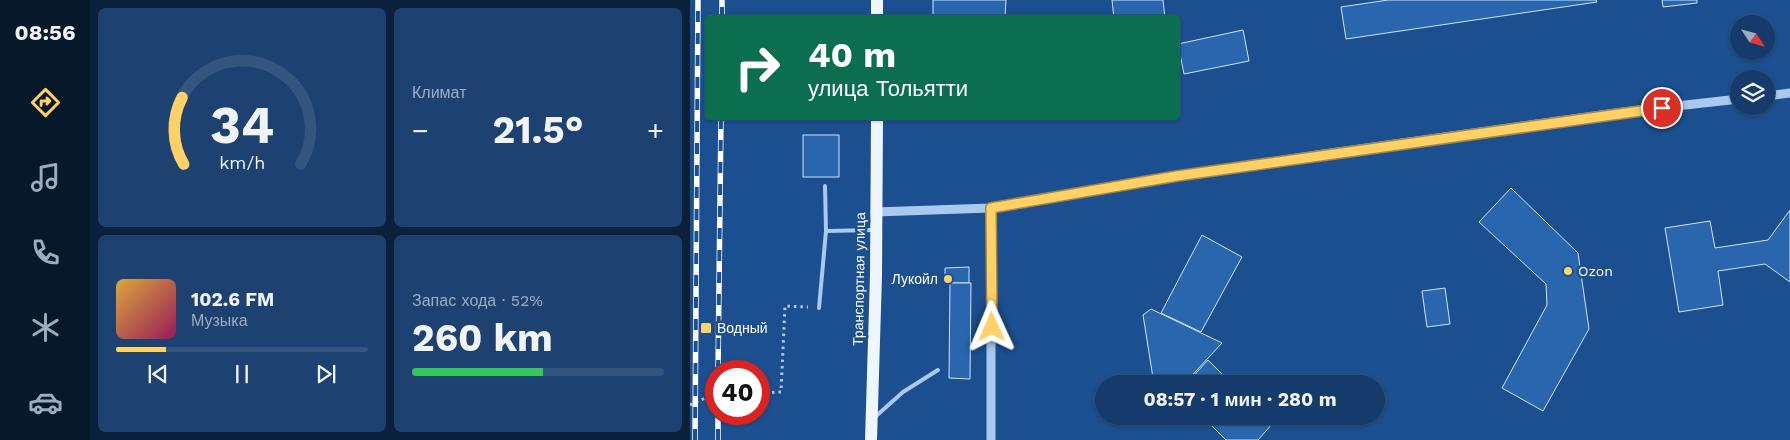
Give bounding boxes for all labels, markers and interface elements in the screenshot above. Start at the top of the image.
north arrow [1730,15,1775,60]
map controls [1730,15,1775,115]
text: 08:56 [15,20,75,45]
text: 40 m [808,34,896,76]
icon: right [725,35,790,100]
button: layers [1730,70,1775,115]
text: улица Тольятти [808,76,968,101]
text: Климат [412,83,466,102]
icon: directions [28,85,63,120]
pin [1641,87,1683,129]
icon: arrive [1648,94,1676,122]
text: 34 [210,95,274,156]
text: 21.5° [492,108,584,152]
text: − [412,114,429,147]
text: + [647,114,664,147]
text: km/h [219,152,265,173]
icon: music [28,160,63,195]
street label: Транспортная улица [850,212,868,346]
icon: phone [28,235,63,270]
place label: Ozon [1578,263,1613,279]
marker: Ozon [1562,265,1574,277]
place label: Лукойл [892,271,938,287]
marker: Лукойл [942,273,954,285]
text: 102.6 FM [191,288,274,311]
text: Запас хода · 52% [412,291,543,310]
position arrow [965,300,1017,352]
icon: climate [28,310,63,345]
text: Музыка [191,311,248,330]
text: 260 km [412,316,553,360]
place label: Водный [717,320,768,336]
marker: Водный [699,321,713,335]
icon: previous [144,360,172,388]
icon: pause [228,360,256,388]
icon: next [312,360,340,388]
speed limit sign: 40 [705,360,770,425]
icon: car [28,385,63,420]
text: 08:57 · 1 мин · 280 m [1143,388,1337,411]

